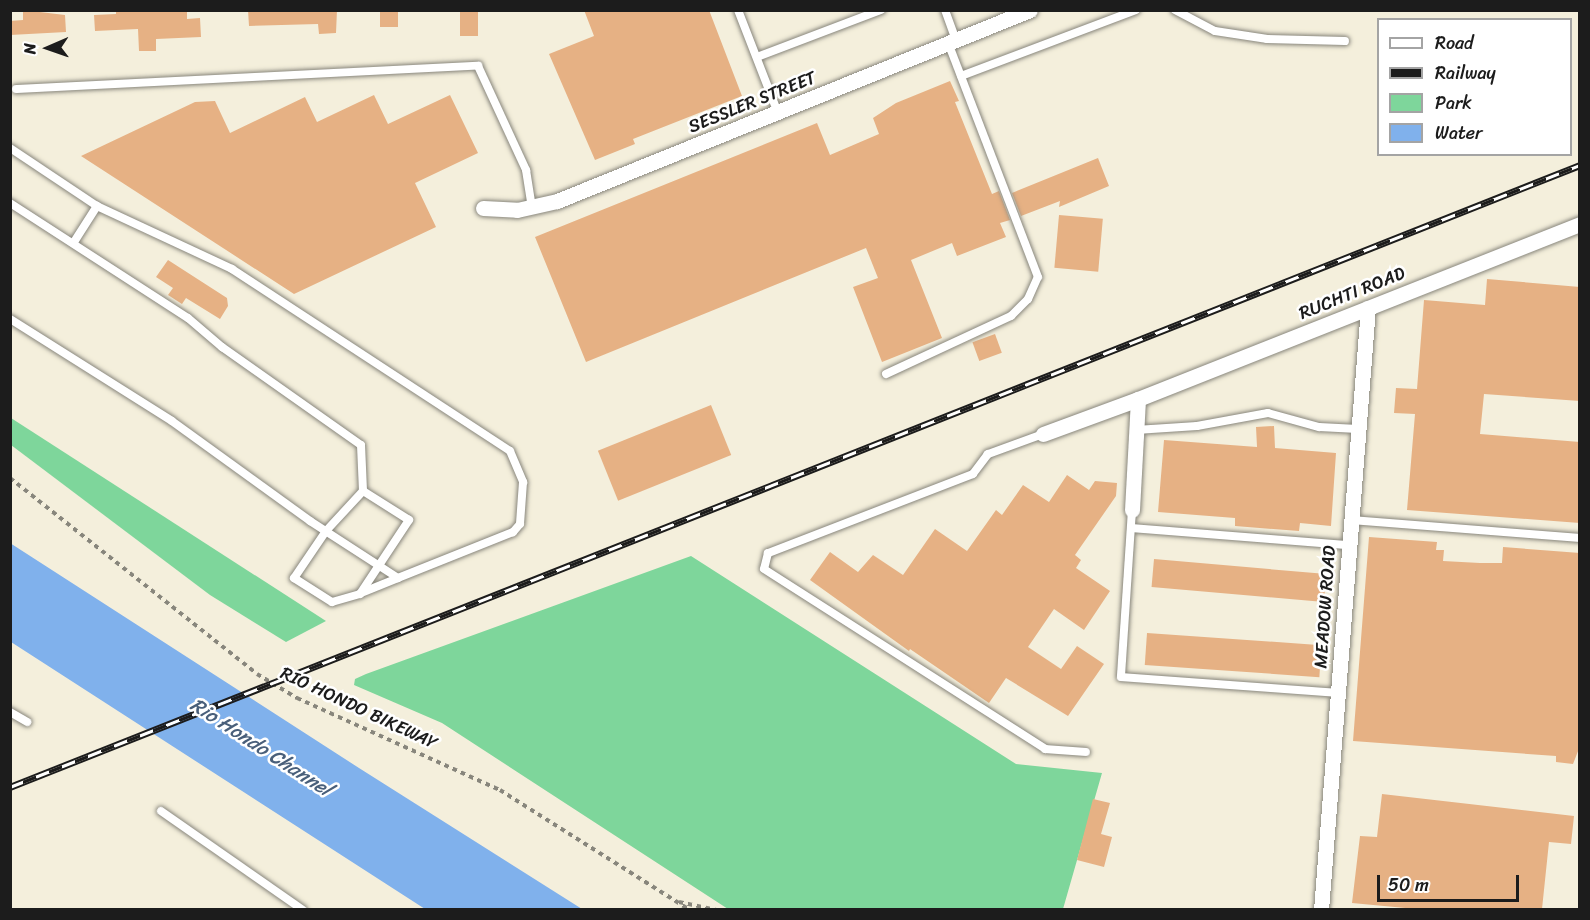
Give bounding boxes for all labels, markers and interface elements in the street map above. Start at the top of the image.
north arrow [18,18,78,78]
legend [1377,18,1572,156]
text: Road [1435,27,1474,59]
text: N [15,43,44,55]
text: Railway [1435,57,1496,89]
street label: SESSLER STREET [684,66,820,138]
text: Park [1435,87,1472,119]
text: Water [1435,117,1482,149]
street label: RUCHTI ROAD [1296,262,1408,324]
street label: MEADOW ROAD [1310,545,1340,669]
street label: RIO HONDO BIKEWAY [276,661,442,755]
water label: Rio Hondo Channel [185,692,337,802]
scale bar [1380,863,1522,901]
text: 50 m [1388,869,1429,901]

